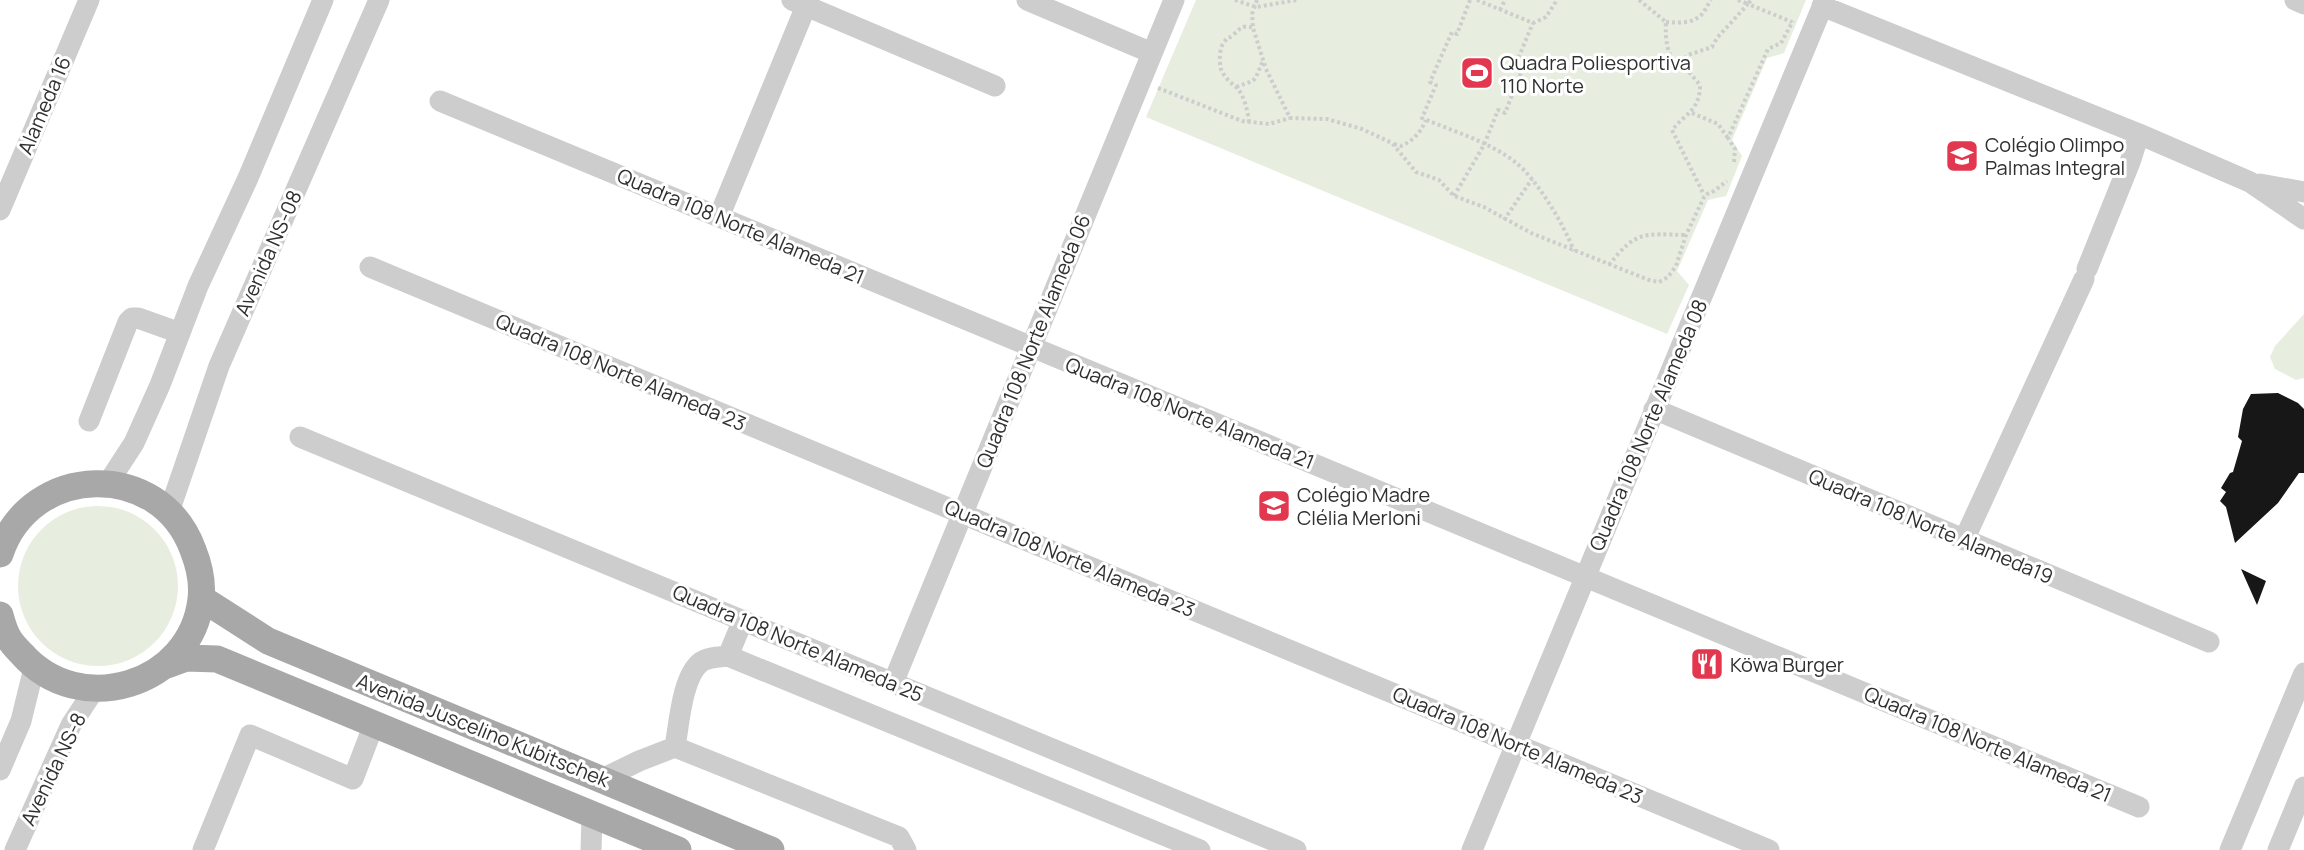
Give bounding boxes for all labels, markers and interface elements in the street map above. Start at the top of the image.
place label: Quadra Poliesportiva 110 Norte [1500,49,1691,99]
street label: Alameda 16 [11,52,77,158]
sports icon: Quadra Poliesportiva 110 Norte [1459,55,1495,91]
place label: Colégio Olimpo Palmas Integral [1985,131,2125,181]
school or university icon: Colégio Olimpo Palmas Integral [1944,138,1980,174]
street label: Quadra 108 Norte Alameda 21 [613,162,869,290]
street label: Avenida NS-08 [228,186,308,320]
street label: Quadra 108 Norte Alameda 06 [970,210,1096,472]
street label: Quadra 108 Norte Alameda 08 [1583,295,1713,555]
street label: Quadra 108 Norte Alameda 23 [492,307,750,437]
street label: Quadra 108 Norte Alameda 21 [1062,351,1318,475]
street label: Quadra 108 Norte Alameda19 [1805,462,2057,590]
place label: Colégio Madre Clélia Merloni [1297,481,1430,531]
school or university icon: Colégio Madre Clélia Merloni [1256,488,1292,524]
street label: Quadra 108 Norte Alameda 23 [941,493,1199,623]
street label: Quadra 108 Norte Alameda 25 [669,578,927,708]
restaurant icon: Köwa Burger [1689,646,1725,682]
place label: Köwa Burger [1730,651,1844,678]
street label: Avenida Juscelino Kubitschek [353,667,614,794]
street label: Quadra 108 Norte Alameda 23 [1389,680,1647,810]
street label: Quadra 108 Norte Alameda 21 [1860,680,2116,808]
street label: Avenida NS-8 [14,708,92,830]

